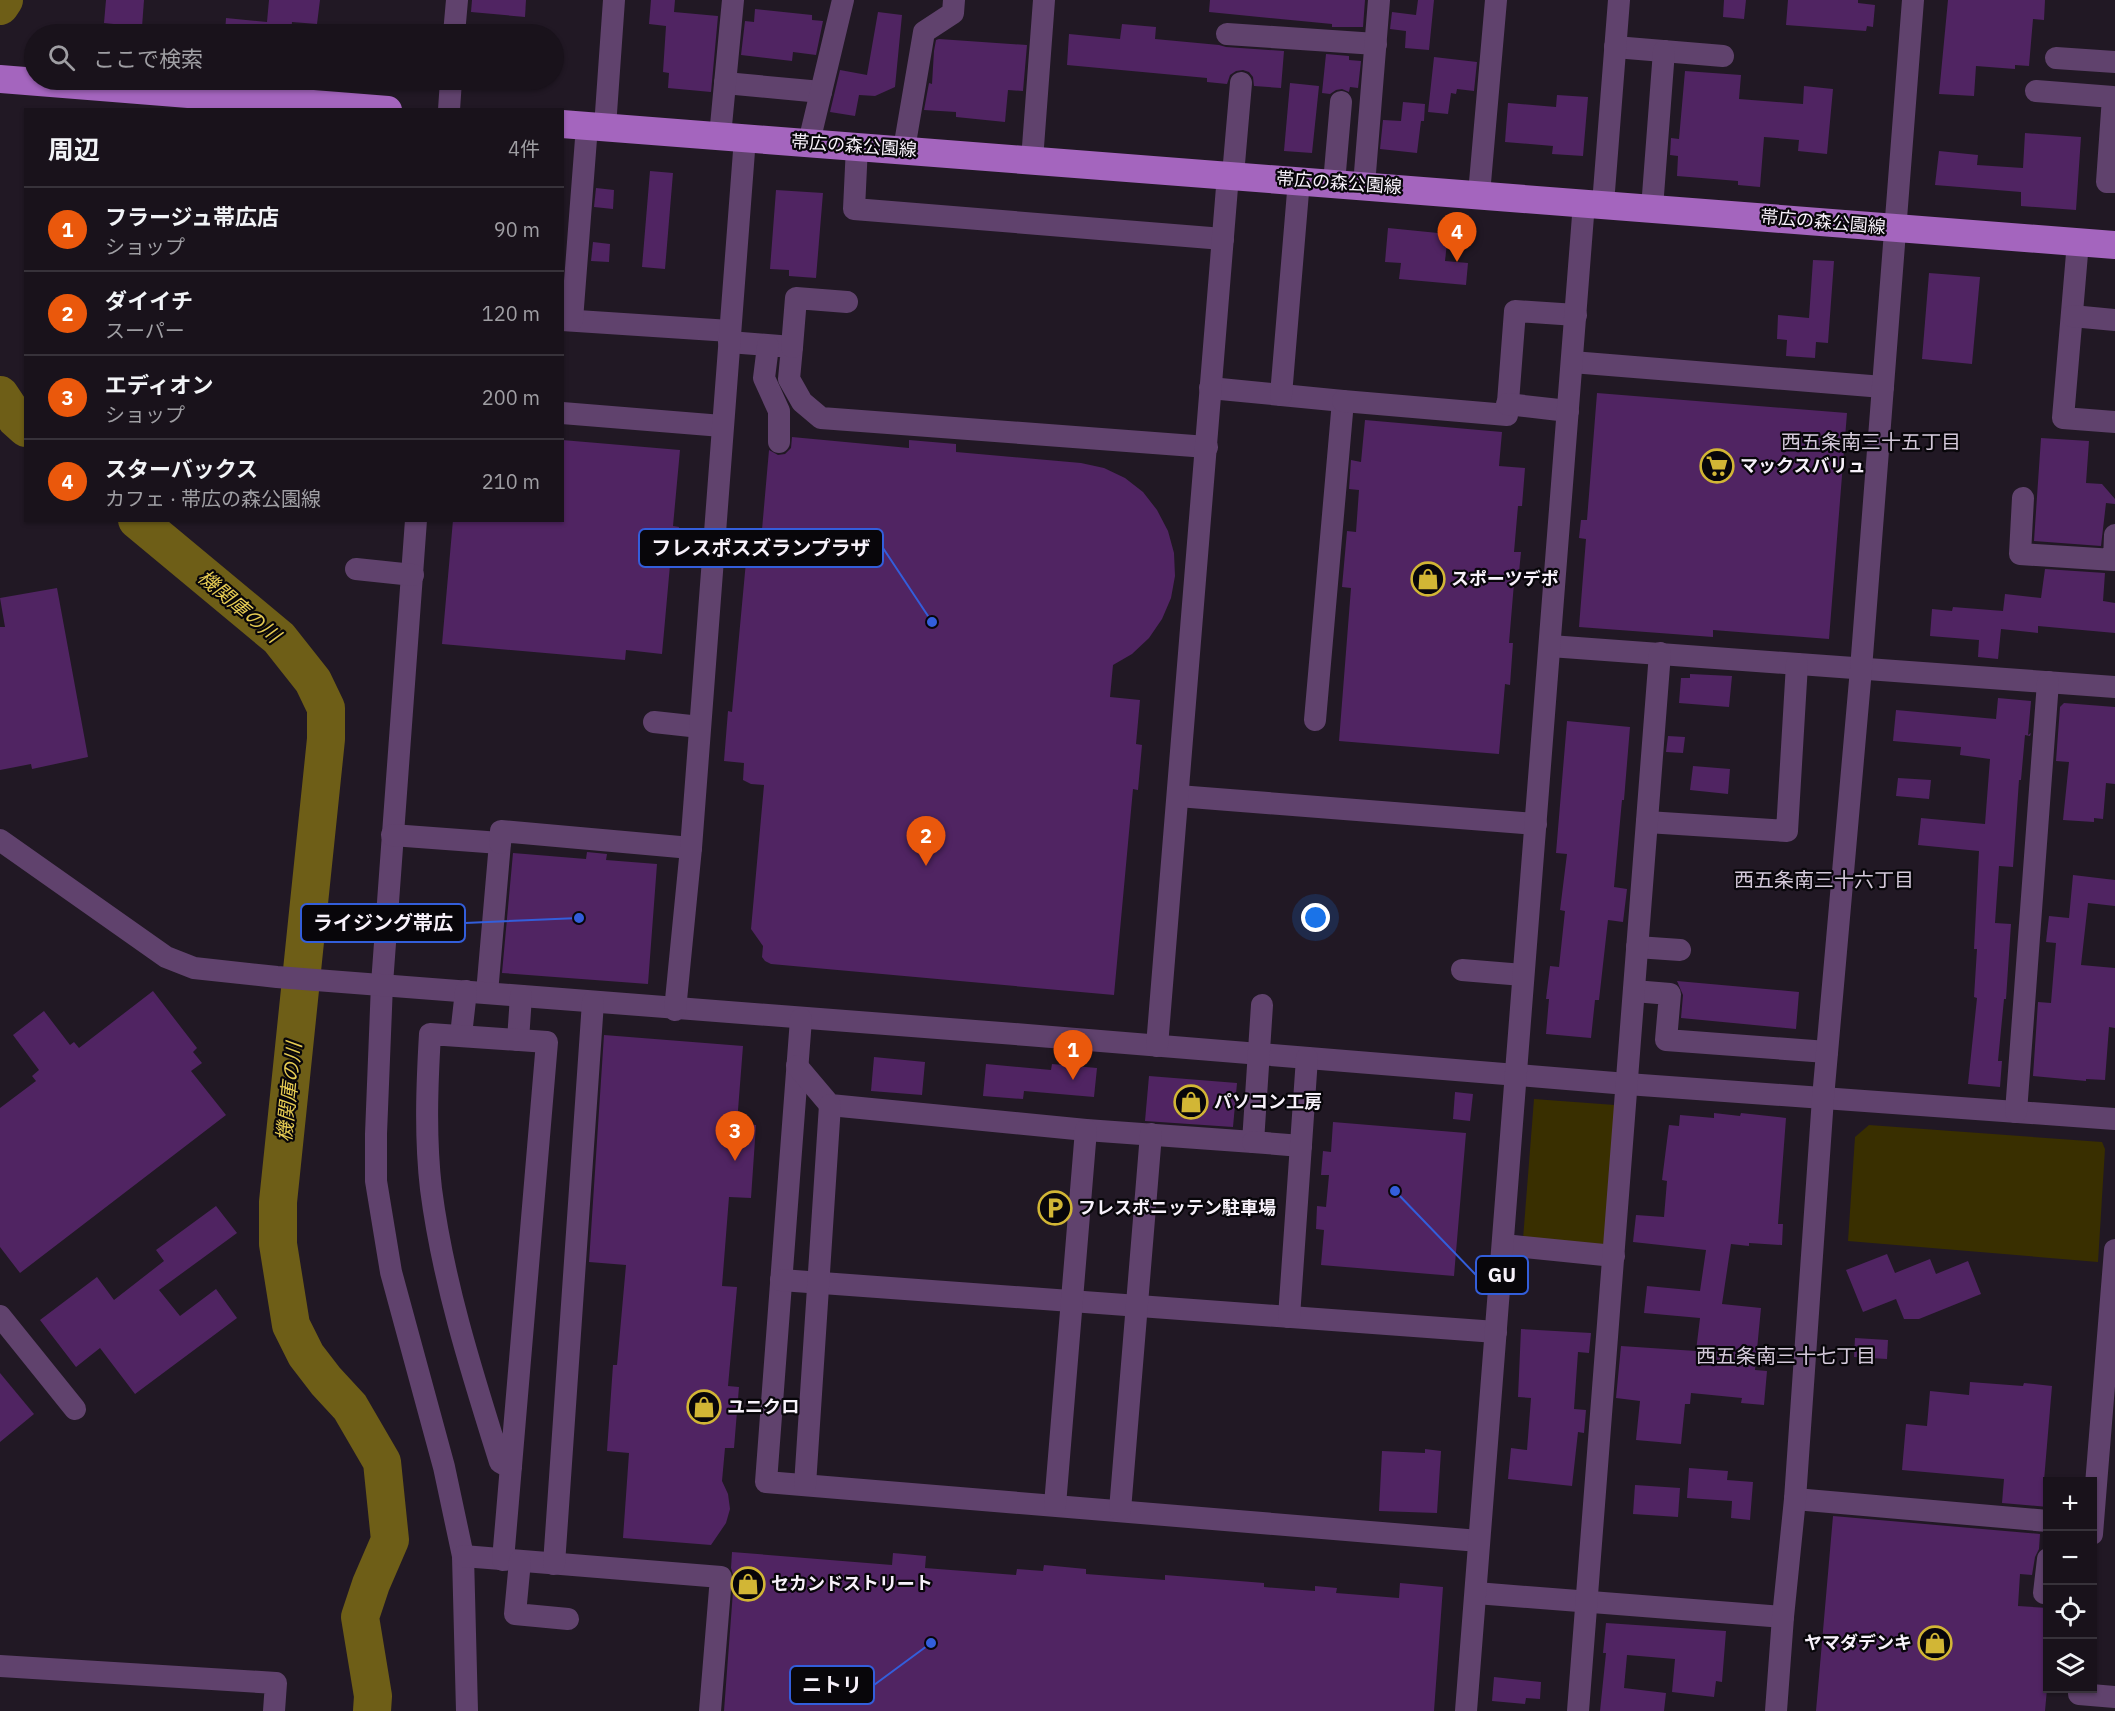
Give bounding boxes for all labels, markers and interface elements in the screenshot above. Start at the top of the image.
search box [24,24,564,90]
icon: search [45,41,78,74]
text: ここで検索 [93,44,203,73]
street label: 帯広の森公園線 [790,130,918,161]
text: 周辺 [48,132,100,166]
text: 4件 [508,135,540,162]
street label: 帯広の森公園線 [1275,167,1403,198]
text: フラージュ帯広店 [105,202,279,231]
street label: 帯広の森公園線 [1759,205,1887,238]
pin: 4 [1438,212,1476,262]
text: 1 [62,216,74,243]
text: 90 m [494,216,540,243]
text: ショップ [105,233,185,260]
text: ダイイチ [105,286,193,315]
text: 2 [62,300,74,327]
text: 120 m [482,300,540,327]
text: スーパー [105,317,185,344]
text: エディオン [105,370,213,399]
text: 3 [62,384,74,411]
text: 200 m [482,384,540,411]
text: ショップ [105,401,185,428]
district label: 西五条南三十五丁目 [1781,428,1961,455]
supermarket icon: マックスバリュ [1699,448,1735,484]
text: スターバックス [105,454,258,483]
place label: マックスバリュ [1740,454,1865,477]
text: 4 [62,468,74,495]
text: 210 m [482,468,540,495]
text: カフェ · 帯広の森公園線 [105,485,321,512]
callout: フレスポスズランプラザ [639,529,883,567]
text: フレスポスズランプラザ [651,534,871,561]
shop icon: スポーツデポ [1410,561,1446,597]
water label: 機関庫の川 [192,563,288,649]
place label: スポーツデポ [1451,567,1559,590]
pin: 2 [906,816,946,866]
district label: 西五条南三十六丁目 [1734,866,1914,893]
your location [1301,903,1330,932]
callout: ライジング帯広 [301,904,465,942]
text: ライジング帯広 [313,909,453,936]
pin: 1 [1054,1030,1092,1080]
water label: 機関庫の川 [270,1039,307,1143]
shop icon: パソコン工房 [1173,1084,1209,1120]
place label: パソコン工房 [1214,1090,1322,1113]
pin: 3 [716,1112,754,1161]
parking icon: フレスポニッテン駐車場 [1037,1190,1073,1226]
place label: フレスポニッテン駐車場 [1078,1196,1276,1219]
callout: GU [1476,1256,1528,1294]
text: GU [1488,1261,1516,1288]
district label: 西五条南三十七丁目 [1696,1342,1876,1369]
shop icon: ユニクロ [686,1389,722,1425]
place label: ユニクロ [727,1395,799,1418]
map controls [2043,1477,2097,1693]
button: + [2043,1477,2097,1531]
button: − [2043,1531,2097,1585]
shop icon: セカンドストリート [730,1566,766,1602]
place label: セカンドストリート [771,1572,933,1595]
button: locate [2043,1585,2097,1639]
shop icon: ヤマダデンキ [1917,1625,1953,1661]
place label: ヤマダデンキ [1804,1631,1912,1654]
button: layers [2043,1639,2097,1693]
callout: ニトリ [790,1666,874,1704]
text: ニトリ [802,1671,862,1698]

